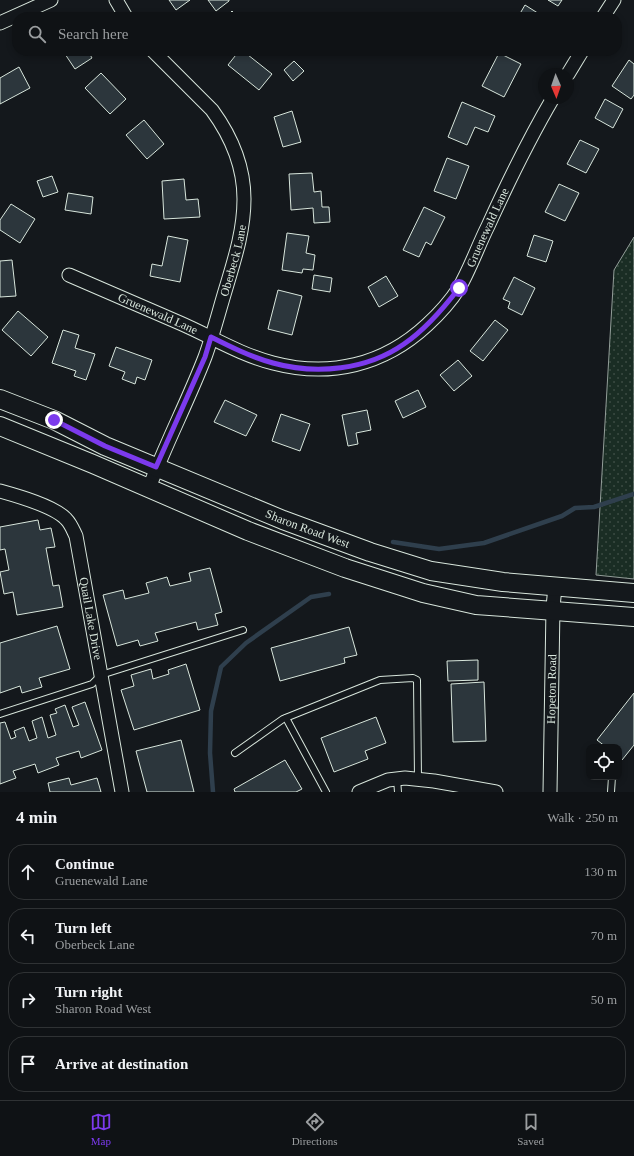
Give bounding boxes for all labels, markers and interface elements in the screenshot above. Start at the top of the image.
search box [12,12,622,56]
icon: search [26,23,48,45]
text: Search here [58,26,128,42]
north arrow [538,68,574,104]
street label: Gruenewald Lane [463,186,512,270]
street label: Oberbeck Lane [217,224,249,298]
route start [450,279,468,297]
street label: Gruenewald Lane [116,290,200,337]
route end [45,411,63,429]
street label: Sharon Road West [263,506,352,551]
street label: Quail Lake Drive [77,576,105,661]
street label: Hopeton Road [544,654,559,724]
map controls [586,744,622,780]
button: locate [586,744,622,780]
text: 4 min [16,808,57,827]
text: Walk · 250 m [547,810,618,825]
text: Continue [55,856,114,872]
icon: ahead [17,861,39,883]
text: 130 m [584,864,617,879]
text: Gruenewald Lane [55,873,148,888]
text: Turn left [55,920,112,936]
icon: left [17,925,39,947]
text: 70 m [591,928,617,943]
text: Oberbeck Lane [55,937,135,952]
text: Turn right [55,984,122,1000]
icon: right [17,989,39,1011]
text: 50 m [591,992,617,1007]
text: Sharon Road West [55,1001,151,1016]
icon: arrive [17,1053,39,1075]
text: Arrive at destination [55,1056,188,1072]
tab: Map [90,1111,112,1147]
tab: Directions [292,1111,337,1147]
tab: Saved [517,1111,544,1147]

